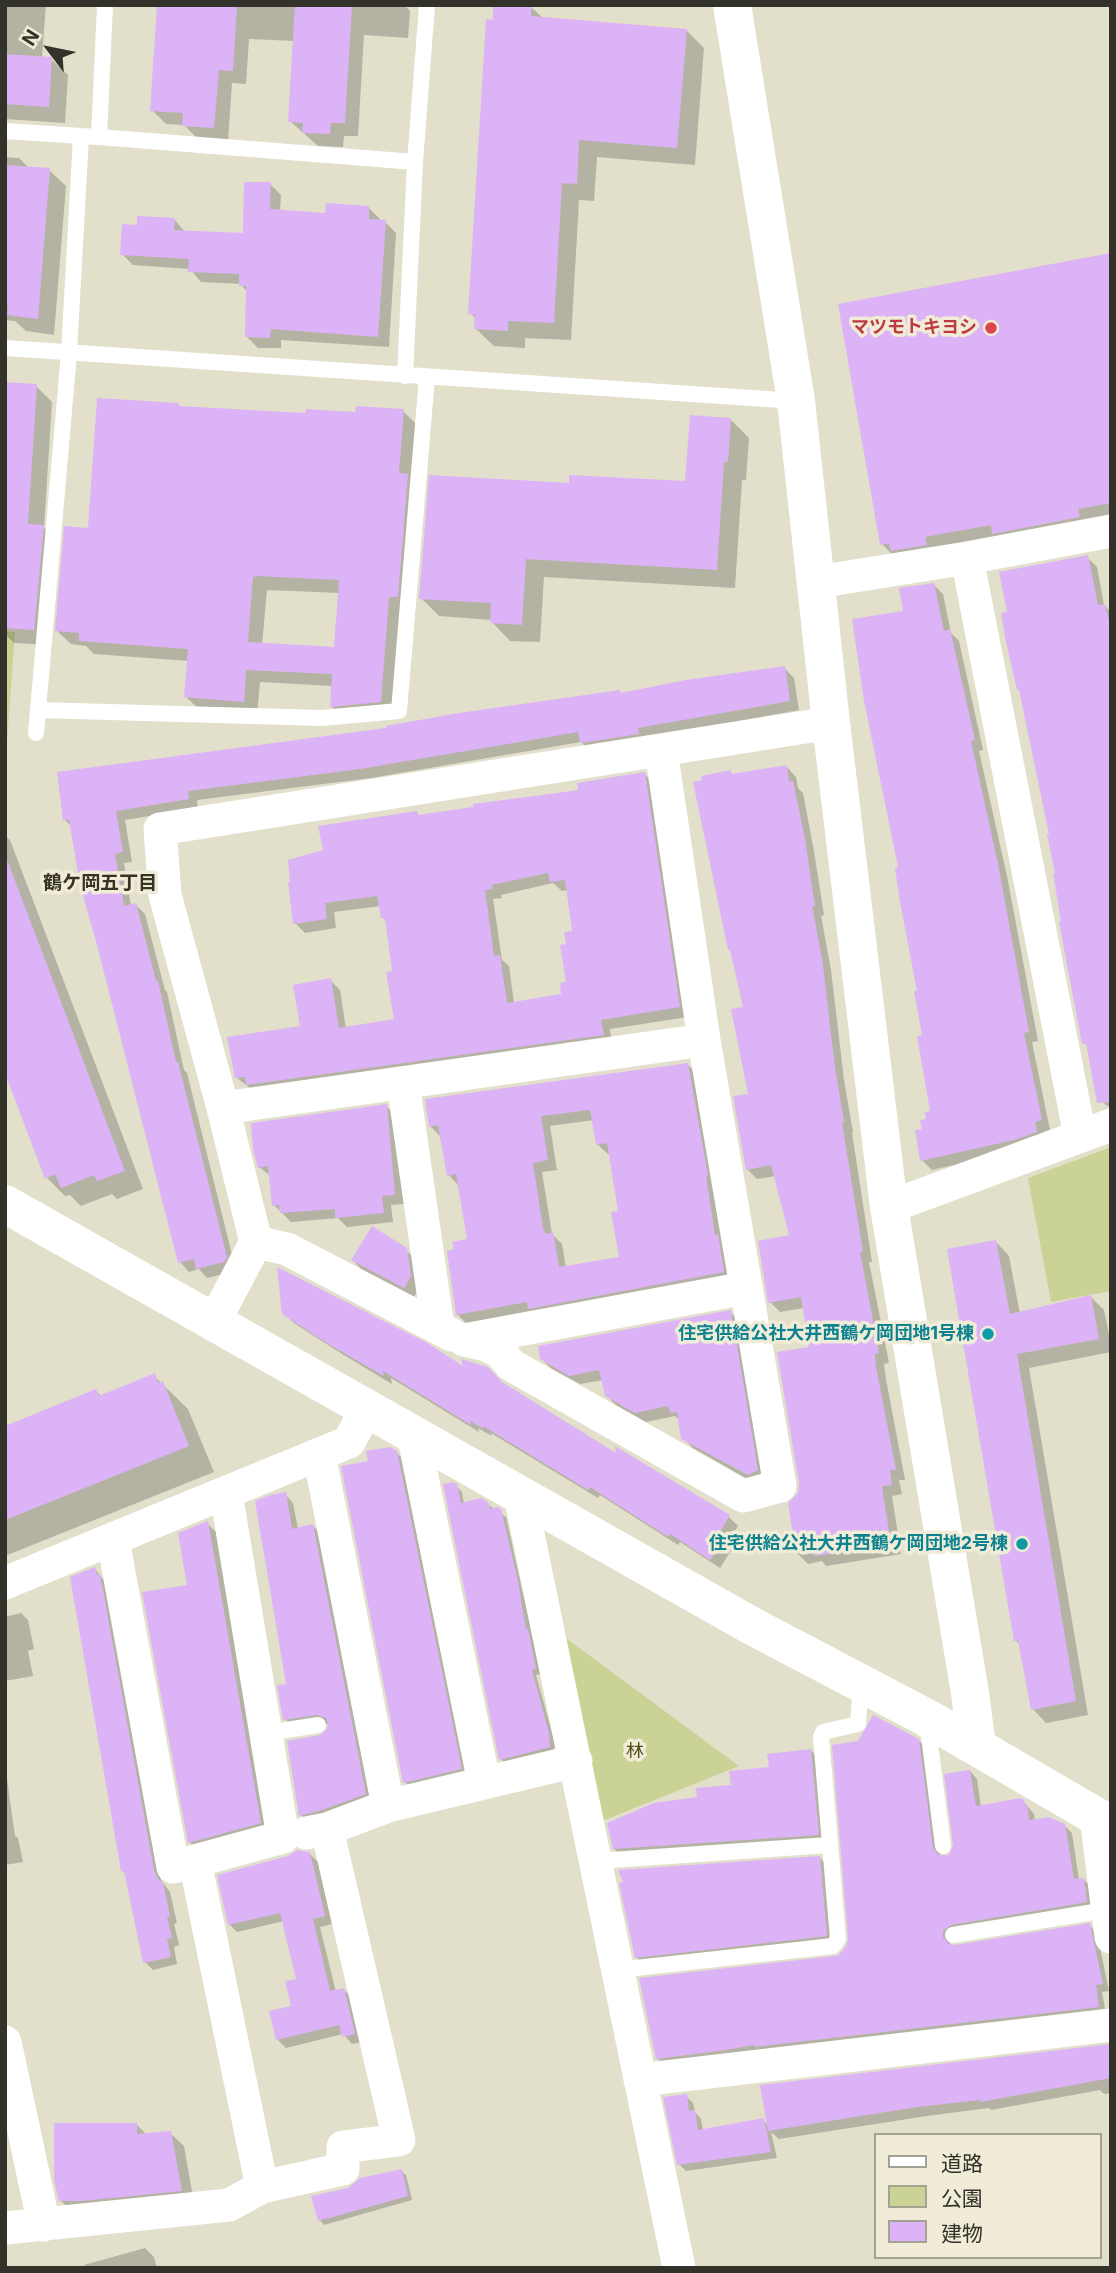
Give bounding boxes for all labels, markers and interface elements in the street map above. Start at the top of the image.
north arrow [14,14,84,84]
text: N [17,25,44,50]
place label: マツモトキヨシ [851,317,977,339]
marker: マツモトキヨシ [983,320,999,336]
district label: 鶴ケ岡五丁目 [43,872,157,894]
place label: 住宅供給公社大井西鶴ケ岡団地1号棟 [678,1323,974,1345]
marker: 住宅供給公社大井西鶴ケ岡団地1号棟 [980,1326,996,1342]
place label: 住宅供給公社大井西鶴ケ岡団地2号棟 [709,1533,1008,1555]
marker: 住宅供給公社大井西鶴ケ岡団地2号棟 [1014,1536,1030,1552]
park label: 林 [626,1741,644,1763]
legend [874,2133,1102,2259]
text: 道路 [941,2151,983,2176]
text: 公園 [941,2186,983,2211]
text: 建物 [941,2221,983,2246]

